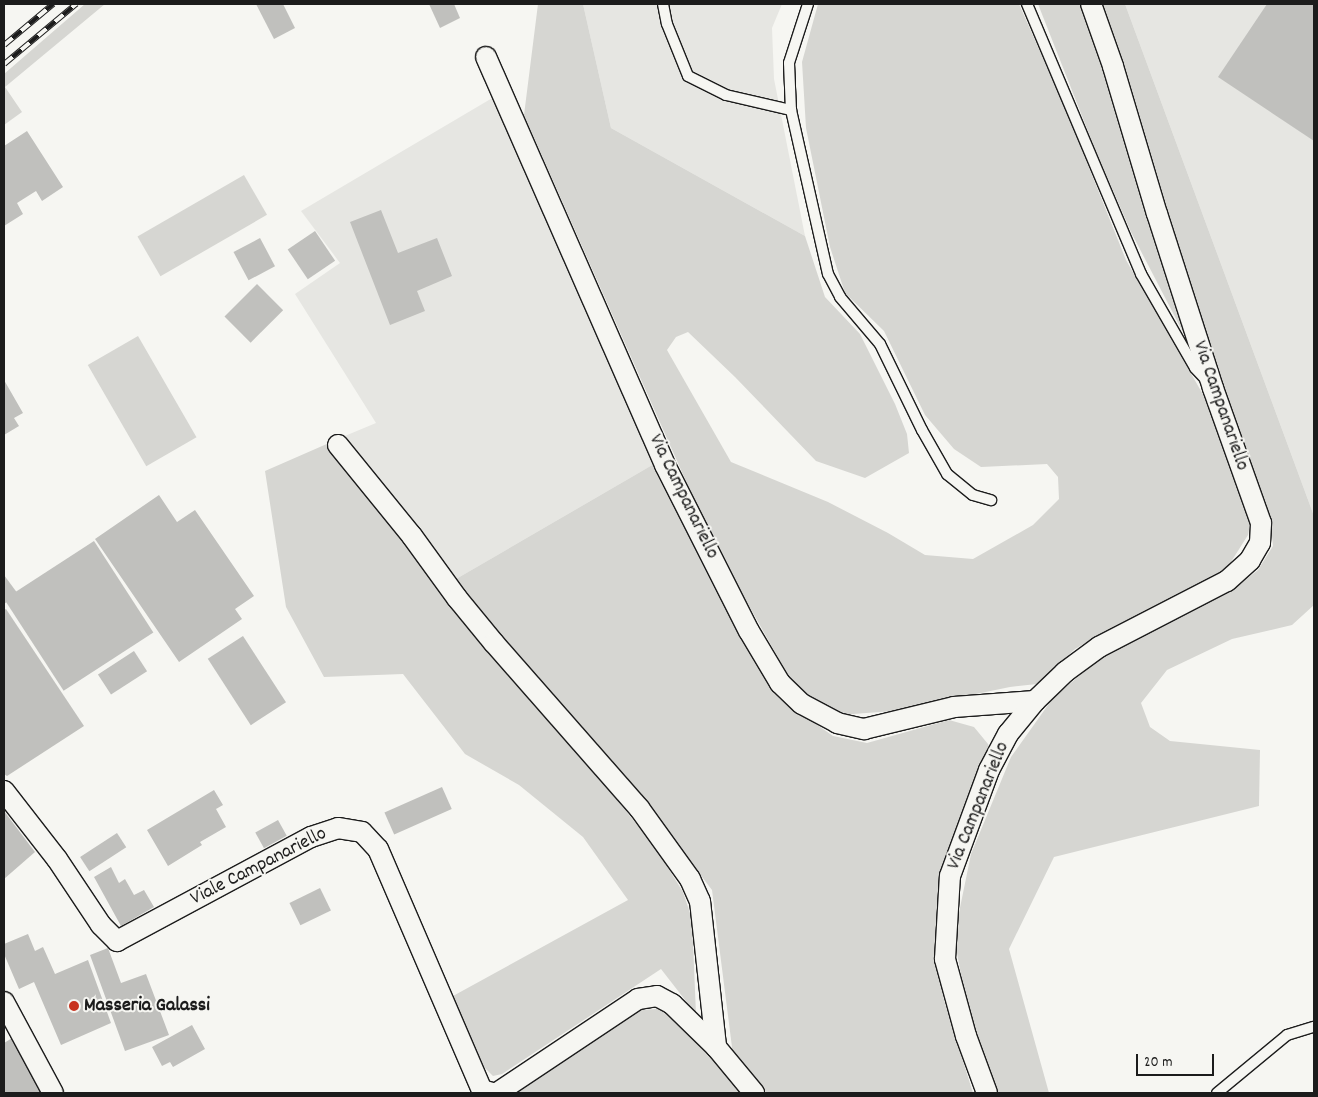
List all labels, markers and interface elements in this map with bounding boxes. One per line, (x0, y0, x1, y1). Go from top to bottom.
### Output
street label: Via Campanariello (1187, 338, 1253, 474)
street label: Via Campanariello (642, 431, 724, 563)
street label: Via Campanariello (942, 739, 1016, 873)
street label: Viale Campanariello (187, 822, 331, 912)
place label: Masseria Galassi (84, 994, 210, 1018)
marker: Masseria Galassi (68, 1000, 80, 1012)
scale bar (1138, 1044, 1216, 1076)
text: 20 m (1144, 1052, 1172, 1074)

